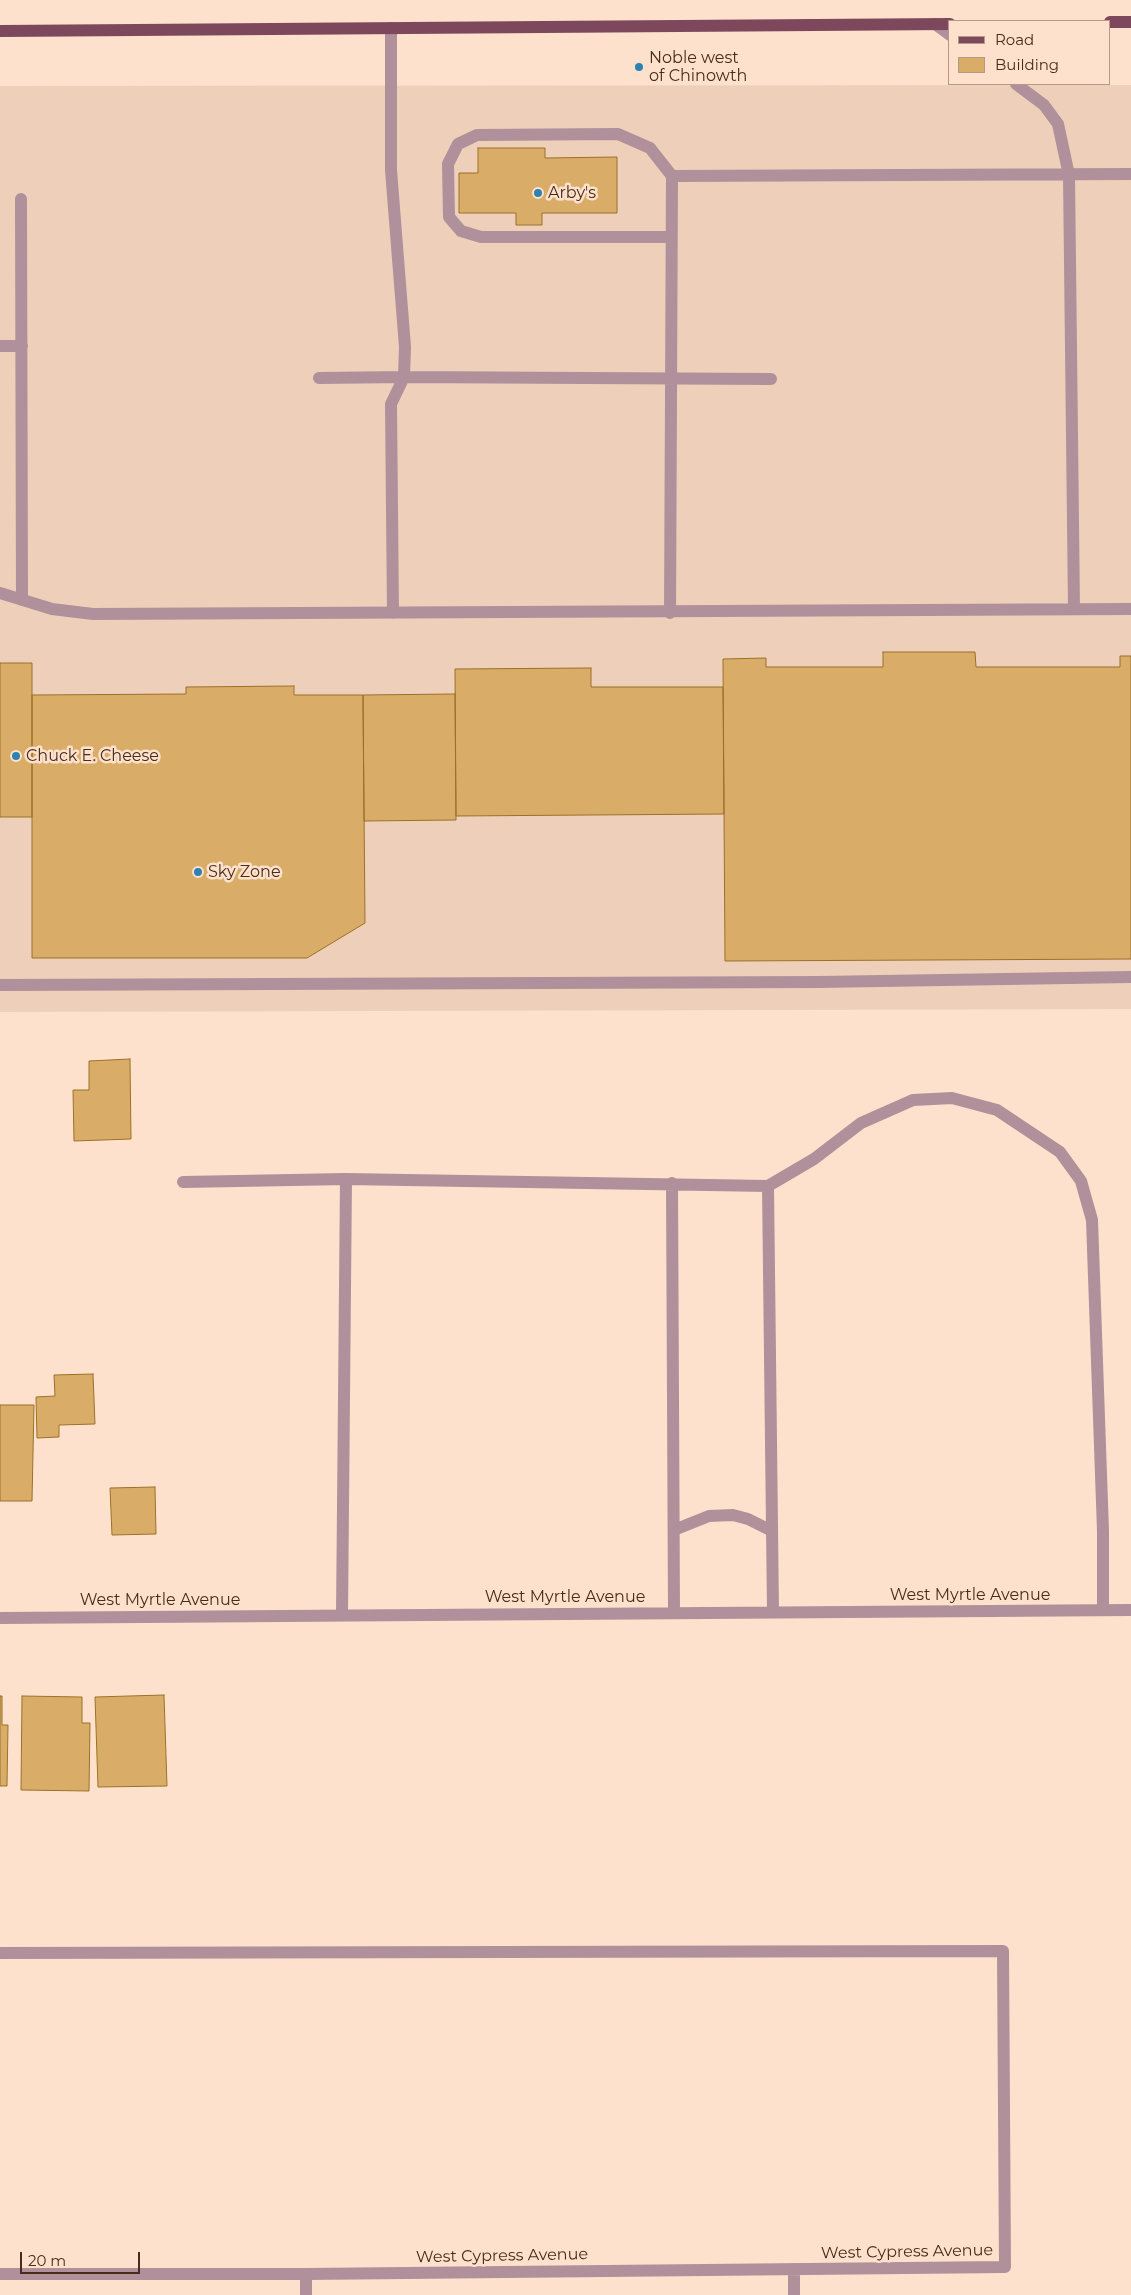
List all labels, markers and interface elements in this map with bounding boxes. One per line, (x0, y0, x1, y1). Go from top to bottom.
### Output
legend (948, 20, 1111, 85)
text: Road (995, 30, 1034, 49)
place label: Noble west of Chinowth (649, 48, 747, 86)
text: Building (995, 55, 1059, 74)
marker: Noble west of Chinowth (633, 61, 645, 73)
place label: Arby's (548, 183, 596, 203)
marker: Arby's (532, 187, 544, 199)
place label: Chuck E. Cheese (26, 746, 159, 766)
marker: Chuck E. Cheese (10, 750, 22, 762)
place label: Sky Zone (208, 862, 281, 882)
marker: Sky Zone (192, 866, 204, 878)
street label: West Myrtle Avenue (890, 1585, 1050, 1605)
street label: West Myrtle Avenue (485, 1587, 645, 1607)
street label: West Myrtle Avenue (80, 1590, 240, 1610)
street label: West Cypress Avenue (821, 2241, 993, 2263)
scale bar (22, 2242, 142, 2274)
street label: West Cypress Avenue (416, 2245, 588, 2267)
text: 20 m (28, 2251, 66, 2270)

